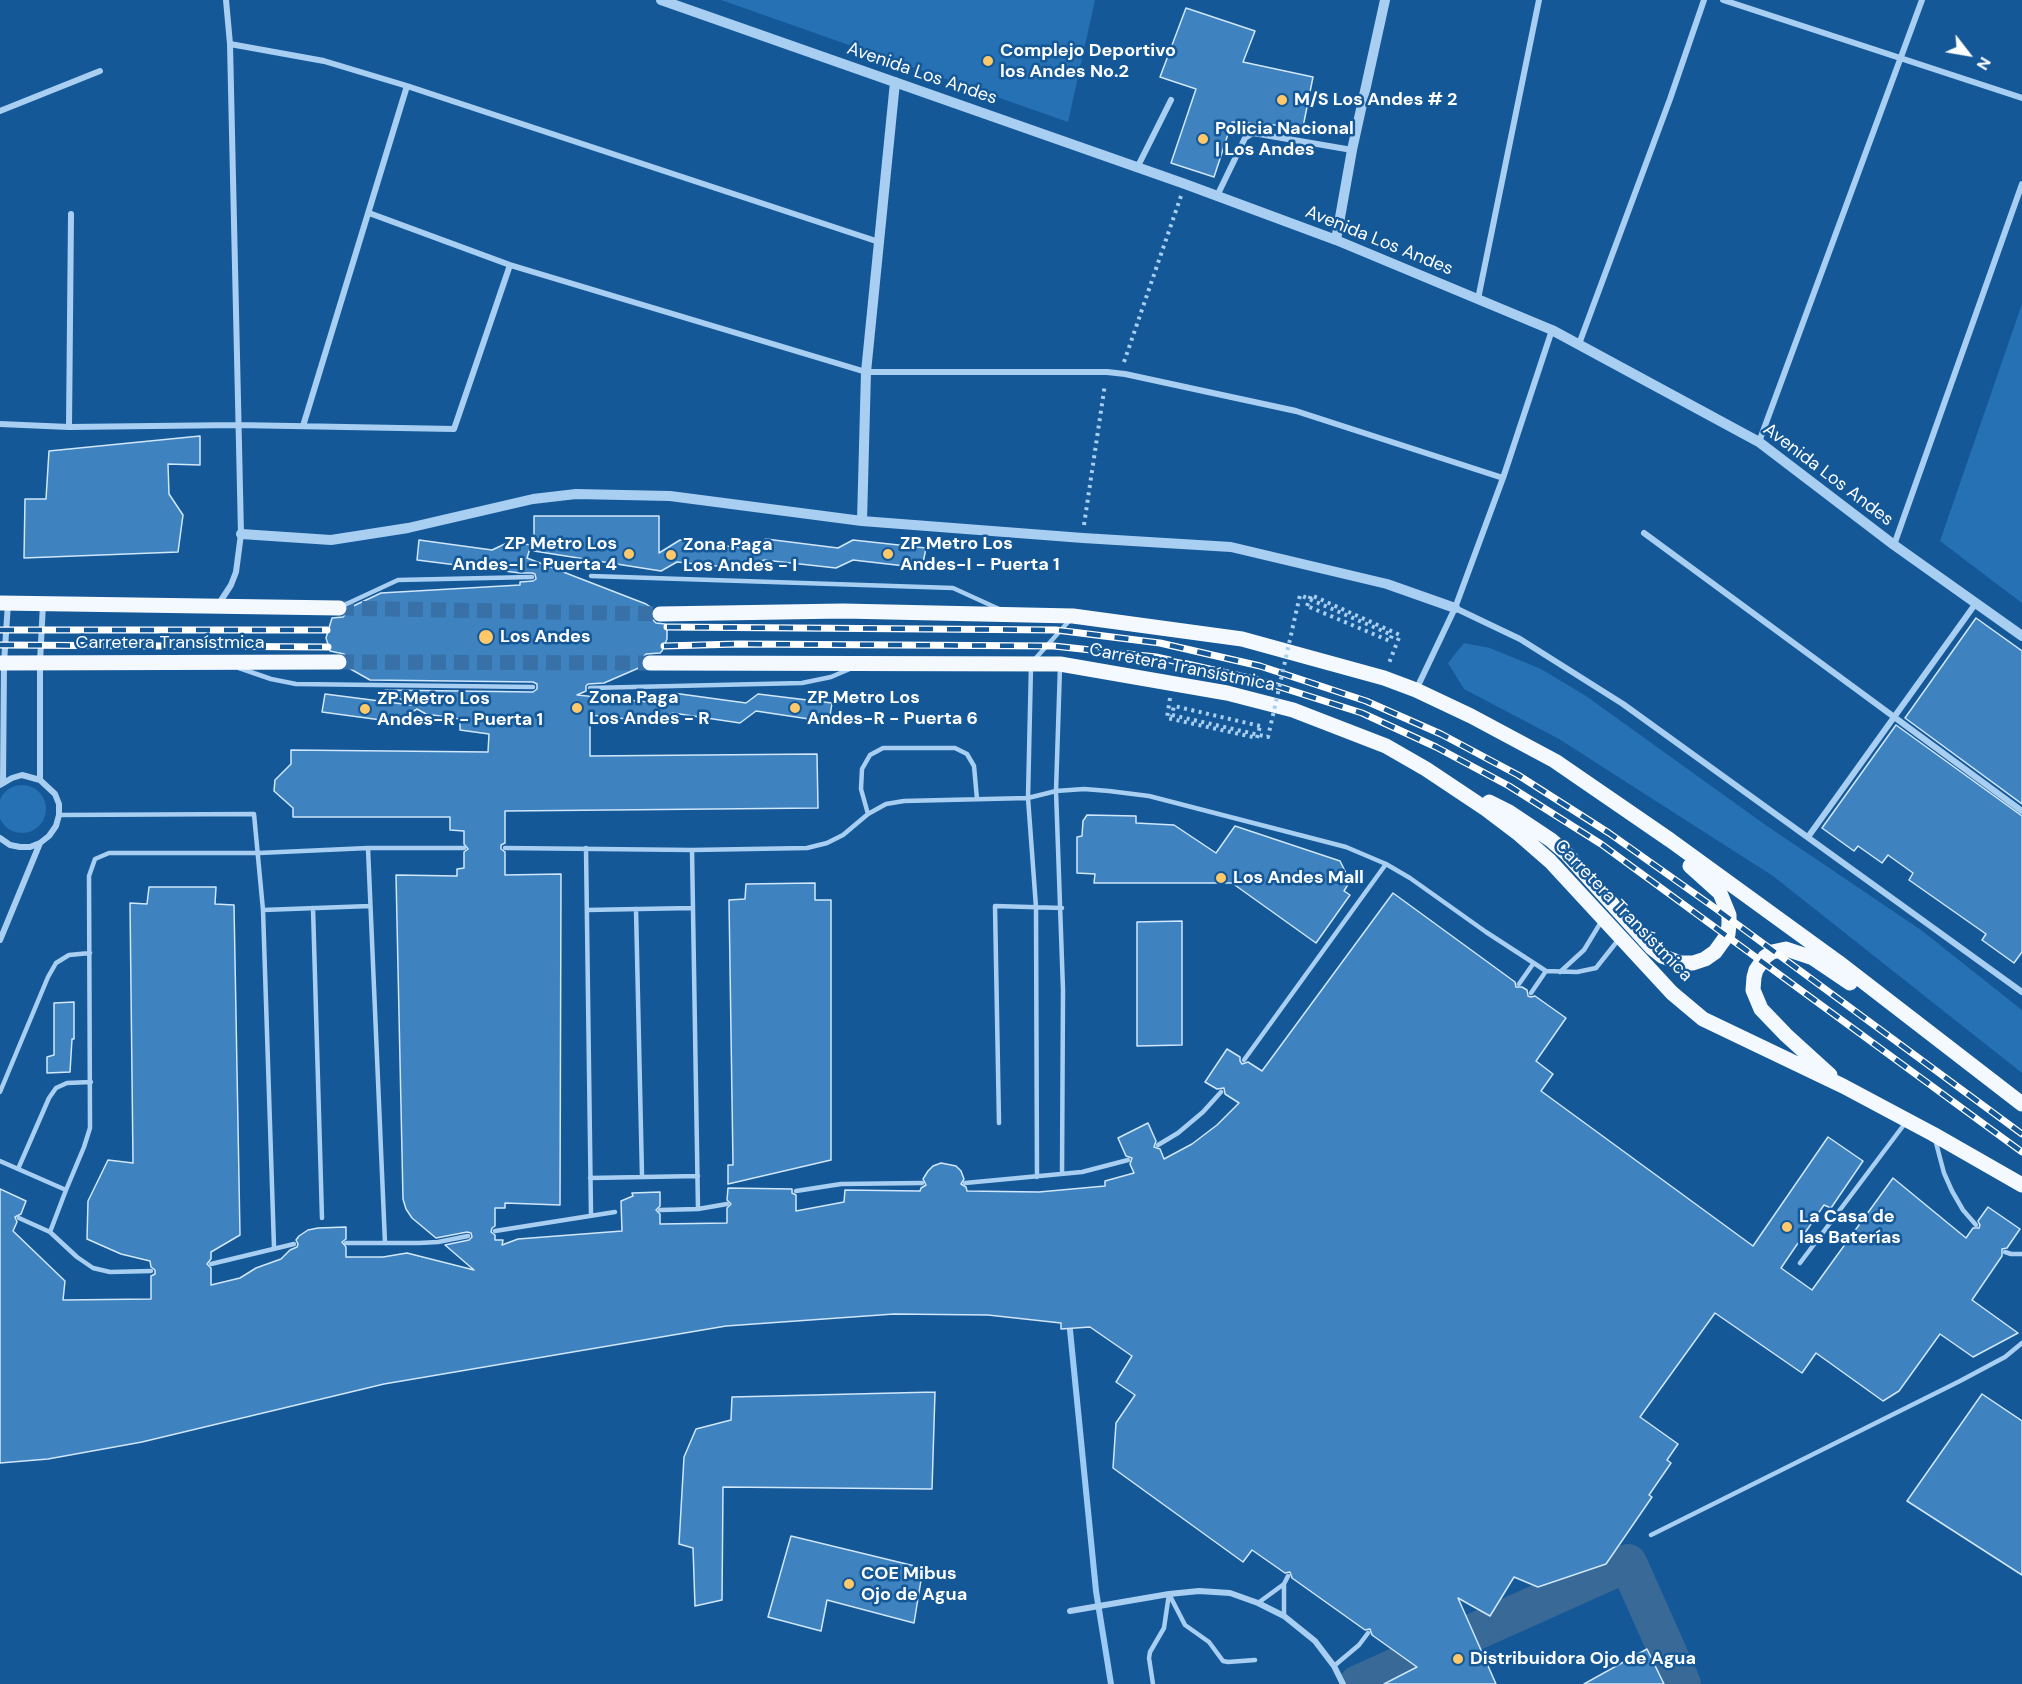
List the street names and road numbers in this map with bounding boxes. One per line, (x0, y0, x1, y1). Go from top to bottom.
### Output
street label: Avenida Los Andes (844, 38, 1000, 110)
street label: Avenida Los Andes (1302, 202, 1456, 280)
street label: Avenida Los Andes (1759, 419, 1897, 531)
street label: Carretera Transístmica (76, 632, 264, 654)
street label: Carretera Transístmica (1087, 639, 1277, 697)
street label: Carretera Transístmica (1550, 836, 1696, 986)

